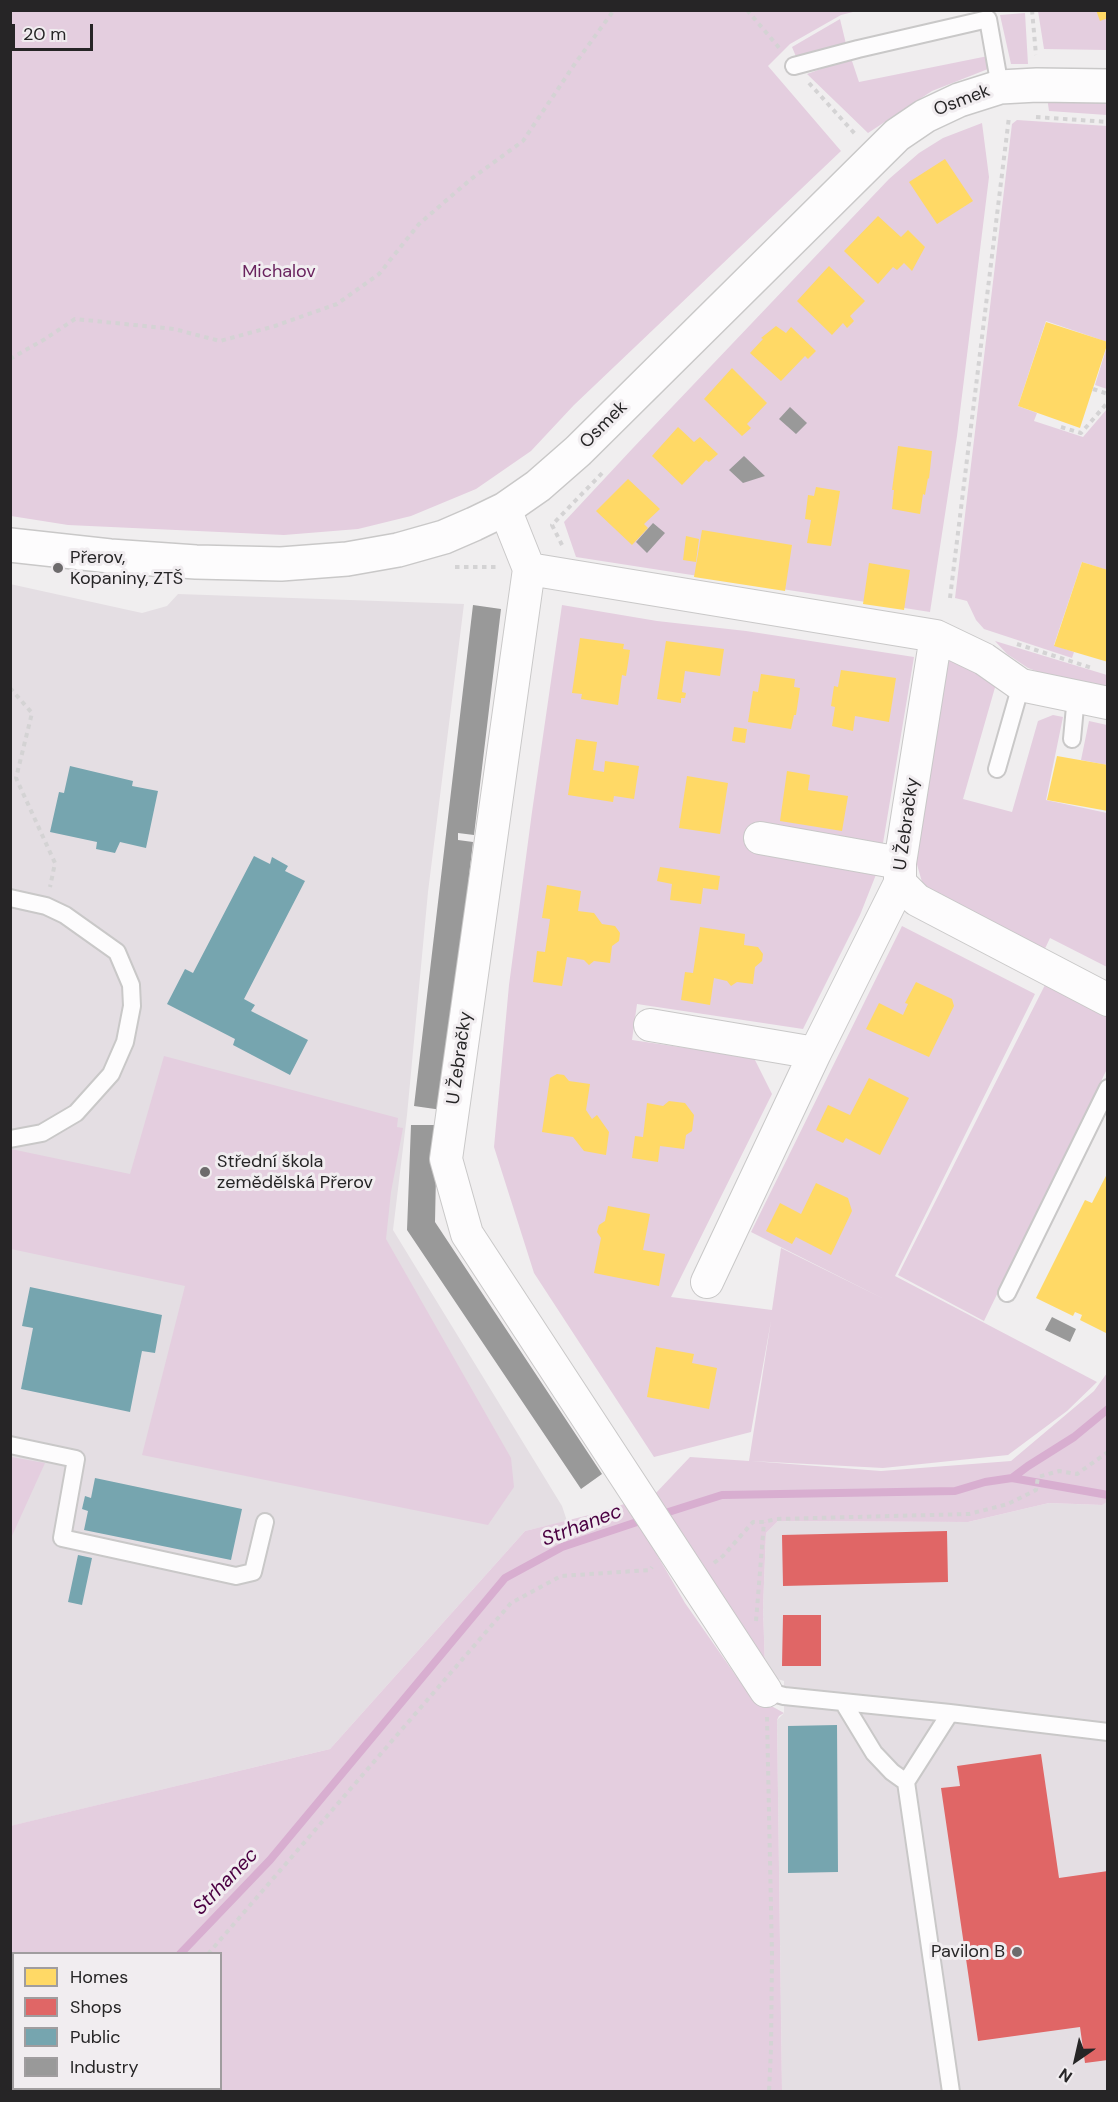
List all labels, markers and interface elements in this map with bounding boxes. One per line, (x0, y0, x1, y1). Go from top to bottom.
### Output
scale bar (15, 12, 96, 50)
text: 20 m (23, 22, 66, 46)
street label: Osmek (931, 80, 993, 122)
park label: Michalov (242, 261, 316, 283)
street label: Osmek (576, 397, 632, 453)
place label: Přerov, Kopaniny, ZTŠ (70, 547, 183, 590)
marker: Přerov, Kopaniny, ZTŠ (51, 561, 65, 575)
street label: U Žebračky (890, 776, 924, 872)
street label: U Žebračky (443, 1010, 477, 1106)
place label: Střední škola zemědělská Přerov (217, 1151, 373, 1194)
marker: Střední škola zemědělská Přerov (198, 1165, 212, 1179)
water label: Strhanec (539, 1500, 625, 1552)
water label: Strhanec (188, 1844, 264, 1920)
place label: Pavilon B (931, 1941, 1005, 1963)
marker: Pavilon B (1010, 1945, 1024, 1959)
legend (12, 1952, 222, 2090)
text: Homes (70, 1965, 128, 1989)
text: Shops (70, 1995, 122, 2019)
text: Public (70, 2025, 121, 2049)
north arrow (1046, 2030, 1106, 2090)
text: Industry (70, 2055, 139, 2079)
text: N (1055, 2063, 1076, 2087)

